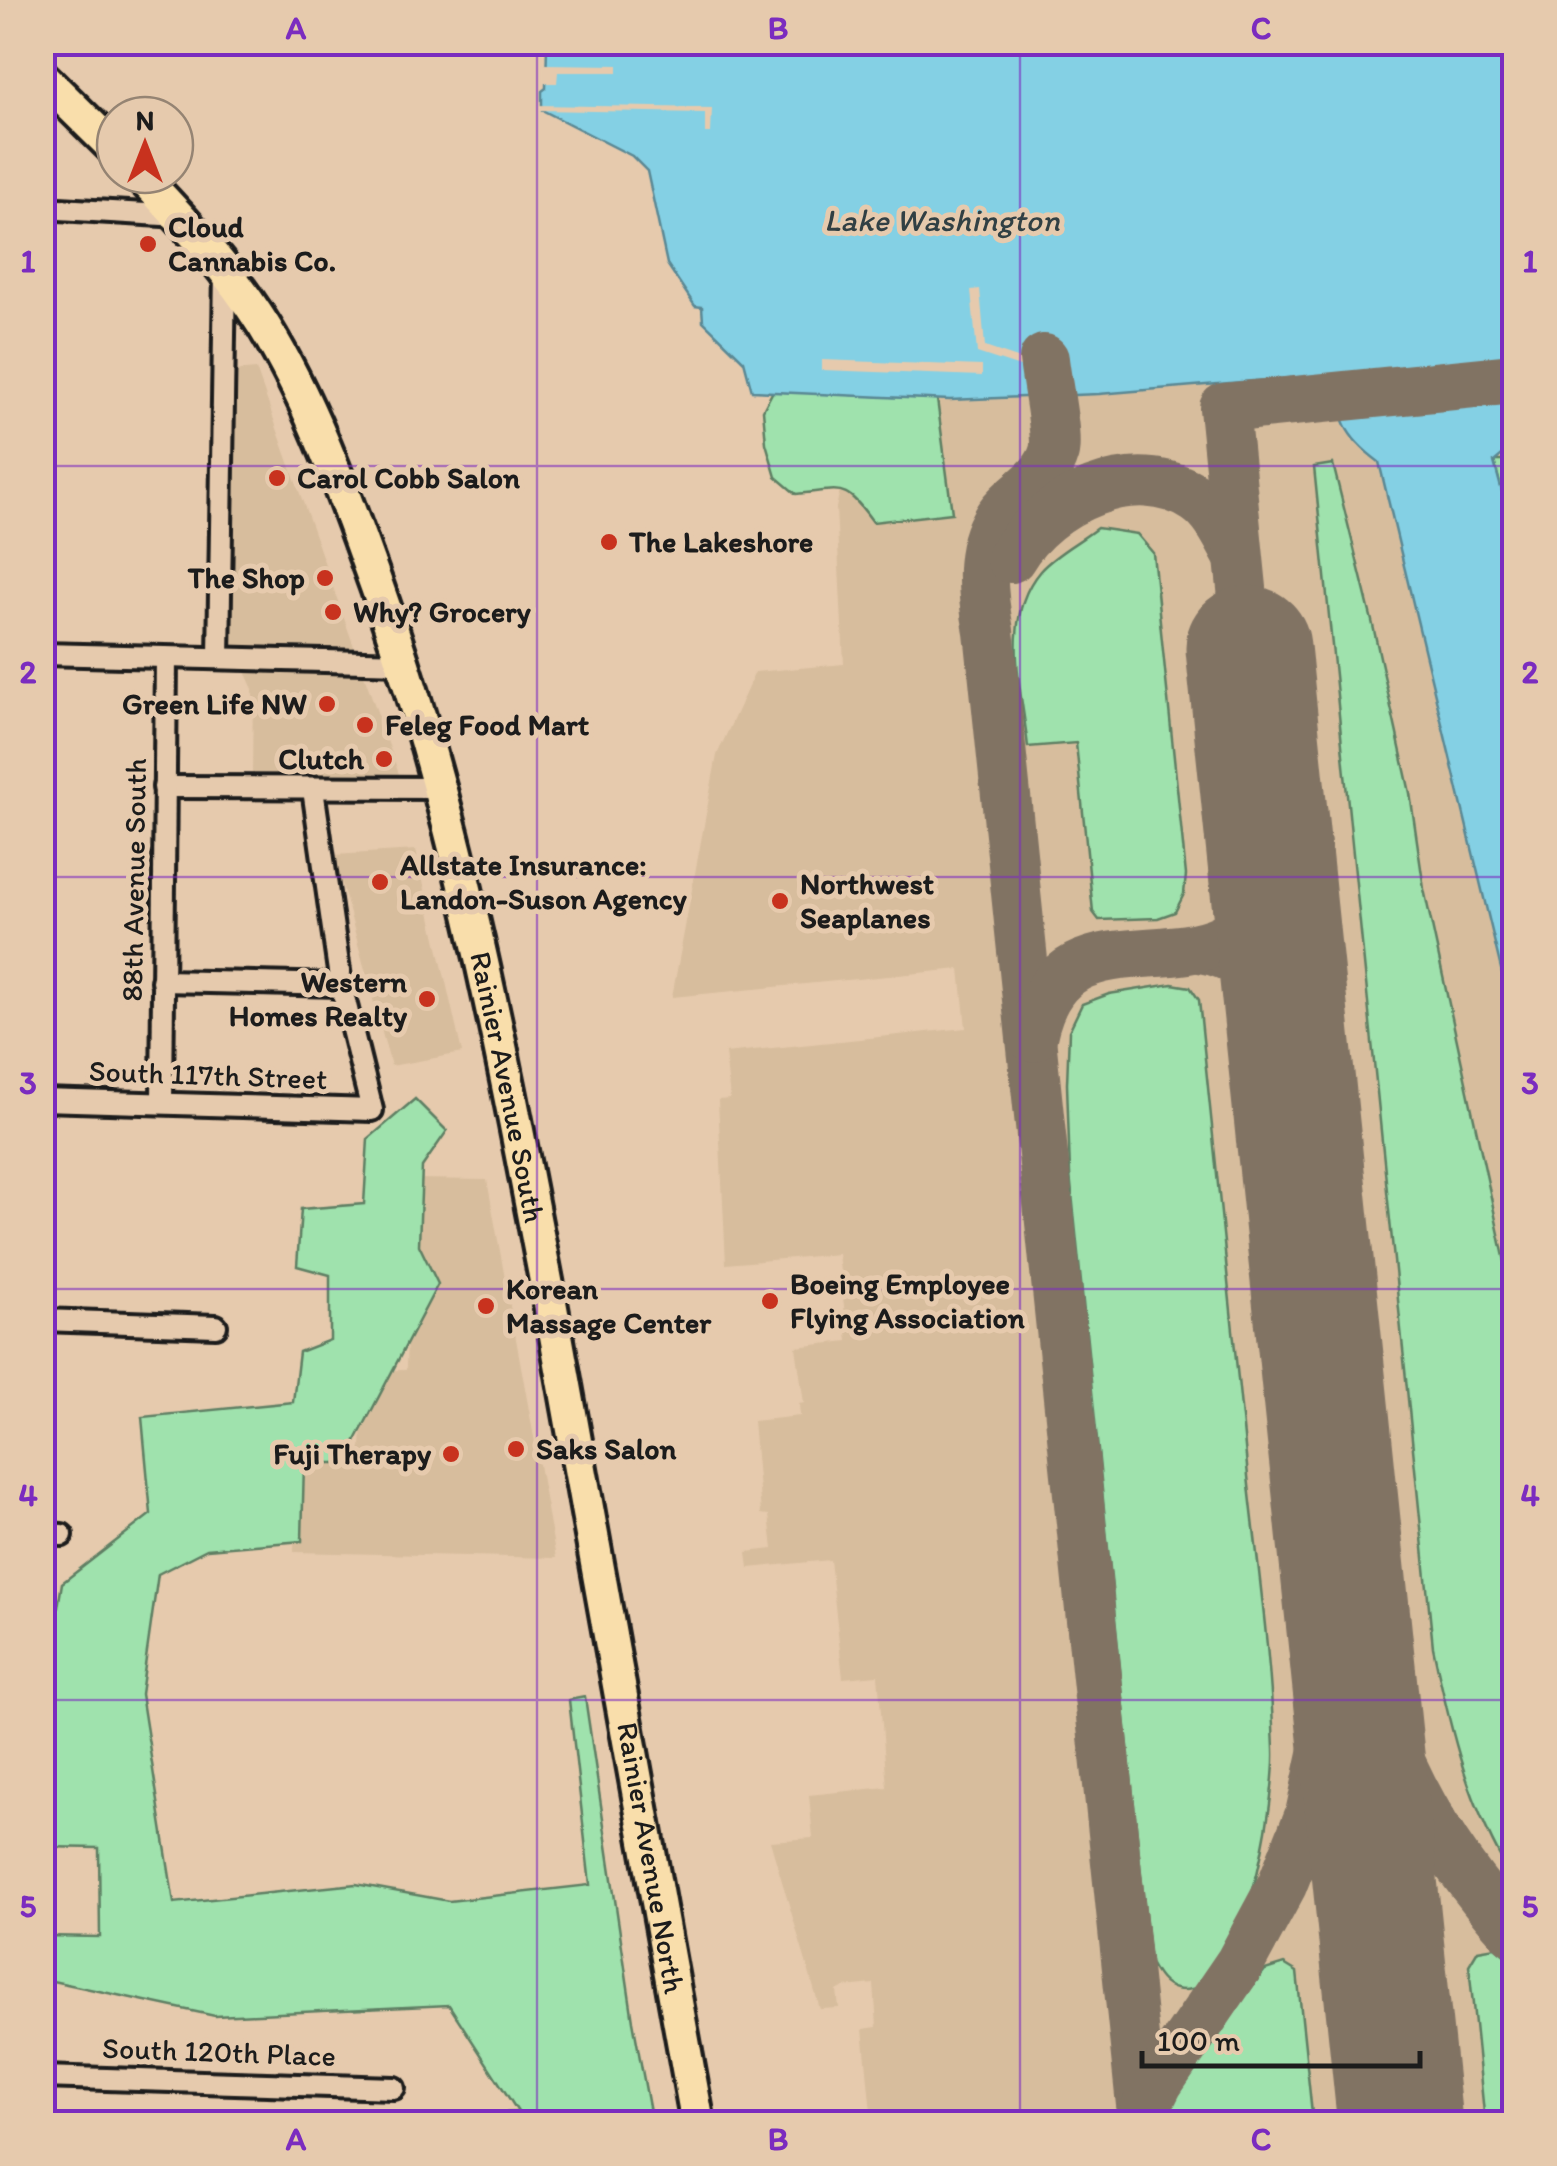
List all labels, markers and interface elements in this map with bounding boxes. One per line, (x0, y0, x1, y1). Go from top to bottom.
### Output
text: A (285, 9, 307, 47)
text: B (768, 9, 788, 47)
text: C (1251, 9, 1271, 47)
north arrow (95, 95, 195, 195)
text: N (136, 103, 154, 137)
water label: Lake Washington (824, 201, 1060, 239)
place label: Cloud Cannabis Co. (168, 208, 336, 279)
marker: Cloud Cannabis Co. (137, 233, 159, 255)
text: 1 (21, 242, 36, 280)
text: 1 (1523, 242, 1538, 280)
place label: Carol Cobb Salon (297, 459, 520, 496)
marker: Carol Cobb Salon (266, 467, 288, 489)
place label: The Lakeshore (628, 523, 813, 560)
marker: The Lakeshore (598, 531, 620, 553)
place label: The Shop (187, 559, 305, 596)
marker: The Shop (314, 567, 336, 589)
place label: Why? Grocery (353, 593, 531, 630)
marker: Why? Grocery (322, 601, 344, 623)
text: 2 (20, 653, 37, 691)
text: 2 (1522, 653, 1539, 691)
place label: Green Life NW (122, 685, 307, 722)
marker: Green Life NW (316, 693, 338, 715)
place label: Feleg Food Mart (385, 706, 590, 743)
marker: Feleg Food Mart (354, 714, 376, 736)
place label: Clutch (278, 740, 365, 777)
marker: Clutch (373, 748, 395, 770)
street label: 88th Avenue South (113, 758, 154, 1002)
place label: Allstate Insurance: Landon-Suson Agency (399, 846, 687, 917)
place label: Northwest Seaplanes (800, 865, 934, 936)
marker: Allstate Insurance: Landon-Suson Agency (369, 871, 391, 893)
marker: Northwest Seaplanes (769, 890, 791, 912)
street label: Rainier Avenue South (462, 948, 554, 1226)
place label: Western Homes Realty (229, 963, 408, 1034)
marker: Western Homes Realty (416, 988, 438, 1010)
street label: South 117th Street (88, 1052, 328, 1097)
text: 3 (19, 1064, 37, 1102)
text: 3 (1521, 1064, 1539, 1102)
place label: Boeing Employee Flying Association (790, 1265, 1025, 1336)
place label: Korean Massage Center (506, 1270, 712, 1341)
marker: Boeing Employee Flying Association (759, 1290, 781, 1312)
marker: Korean Massage Center (475, 1295, 497, 1317)
place label: Saks Salon (536, 1430, 676, 1467)
place label: Fuji Therapy (273, 1435, 432, 1472)
marker: Saks Salon (505, 1438, 527, 1460)
marker: Fuji Therapy (440, 1443, 462, 1465)
text: 4 (18, 1476, 38, 1514)
text: 4 (1520, 1476, 1540, 1514)
street label: Rainier Avenue North (609, 1719, 694, 1996)
text: 5 (20, 1887, 37, 1925)
text: 5 (1522, 1887, 1539, 1925)
scale bar (1142, 2006, 1420, 2068)
text: 100 m (1157, 2022, 1240, 2059)
street label: South 120th Place (101, 2029, 337, 2074)
text: A (285, 2120, 307, 2158)
text: B (768, 2120, 788, 2158)
text: C (1251, 2120, 1271, 2158)

